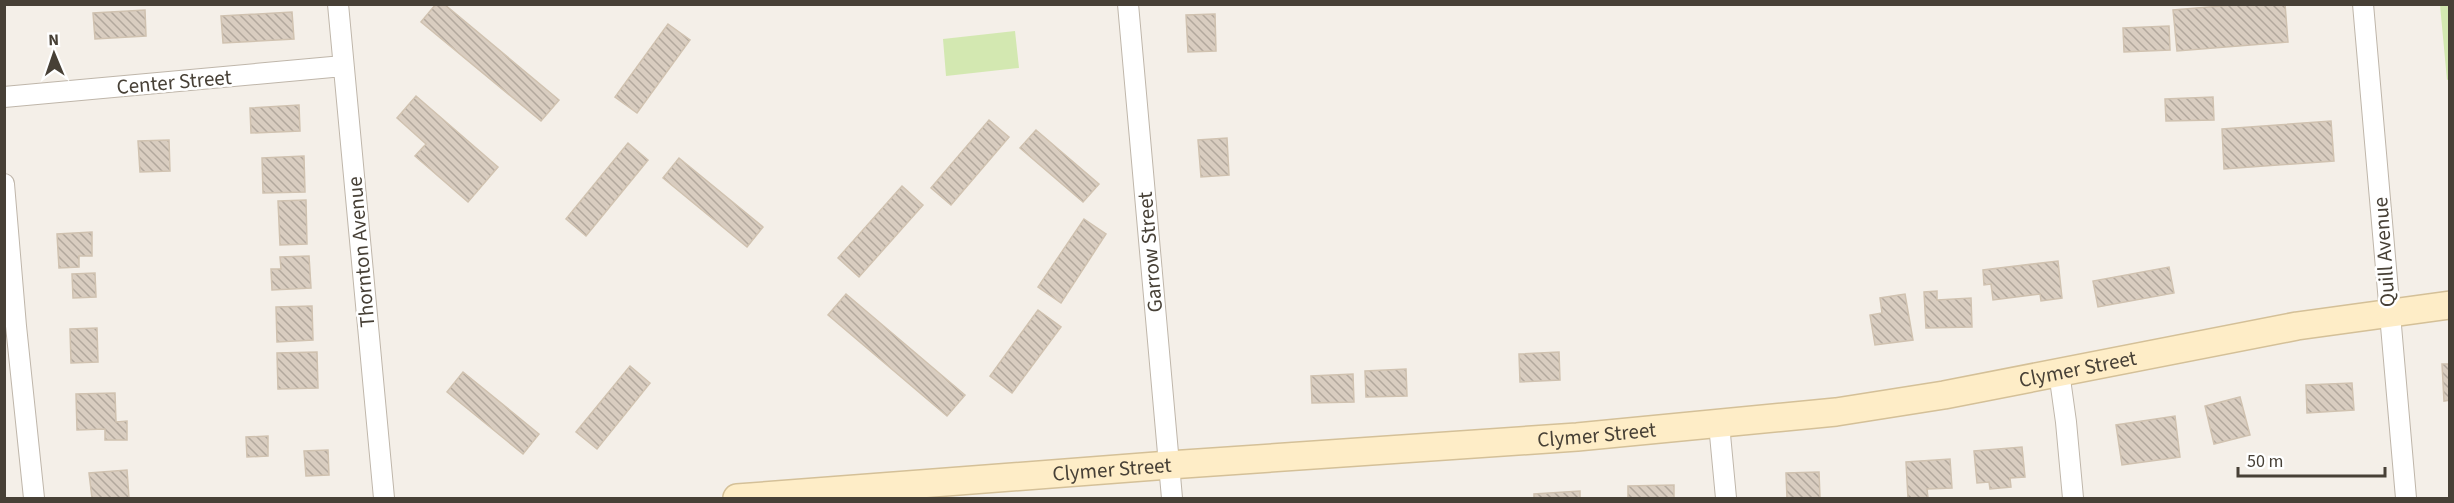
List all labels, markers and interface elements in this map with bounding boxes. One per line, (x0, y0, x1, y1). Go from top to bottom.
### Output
north arrow (24, 24, 84, 84)
text: N (48, 29, 59, 51)
street label: Center Street (115, 62, 233, 102)
street label: Thornton Avenue (339, 175, 383, 329)
street label: Garrow Street (1130, 190, 1170, 314)
street label: Quill Avenue (2365, 196, 2403, 308)
street label: Clymer Street (2016, 343, 2139, 395)
street label: Clymer Street (1536, 414, 1657, 455)
scale bar (2238, 440, 2385, 478)
text: 50 m (2247, 449, 2283, 474)
street label: Clymer Street (1051, 450, 1172, 489)

